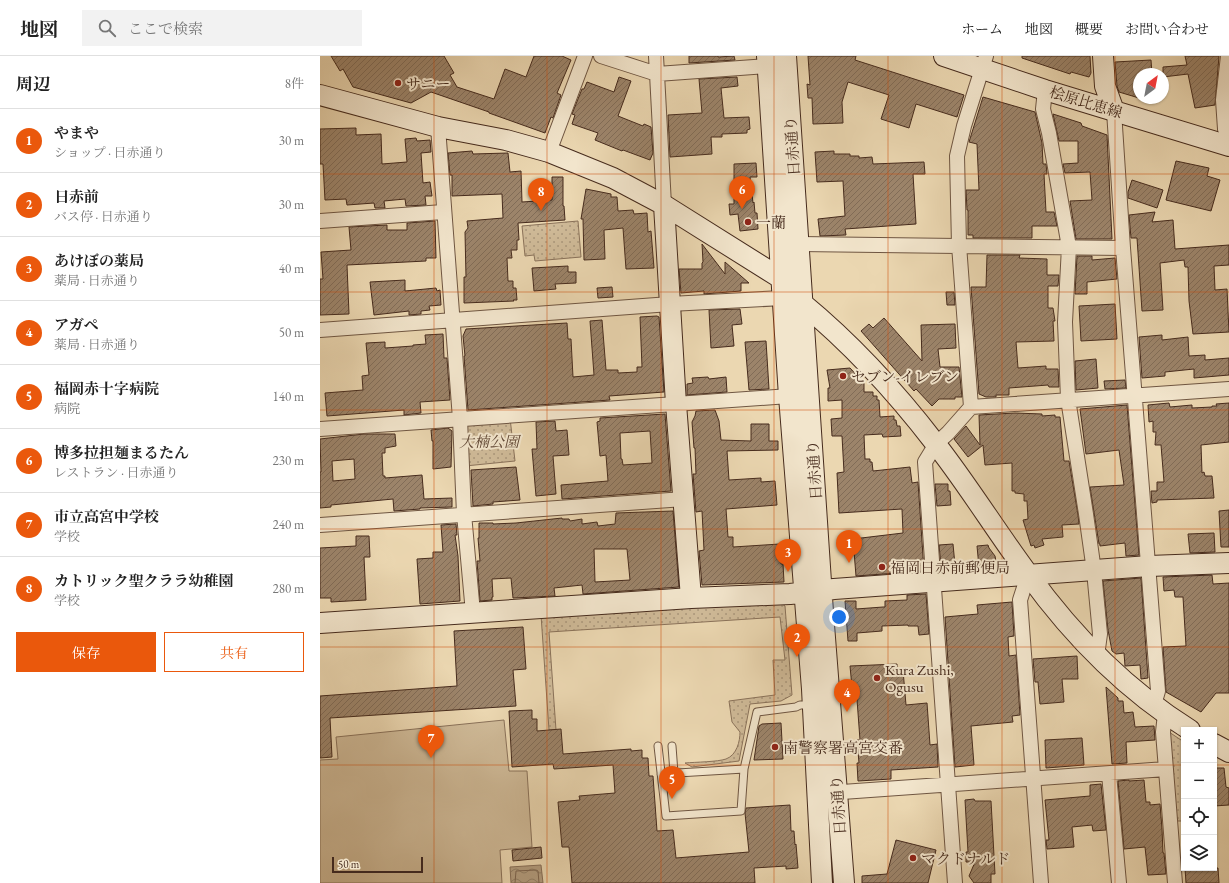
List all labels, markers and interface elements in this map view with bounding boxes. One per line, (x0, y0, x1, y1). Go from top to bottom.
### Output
search box (82, 10, 362, 46)
text: 地図 (20, 17, 58, 42)
icon: search (96, 17, 118, 39)
text: ここで検索 (128, 19, 203, 38)
text: ホーム (961, 20, 1003, 38)
text: 地図 (1025, 20, 1053, 38)
text: 概要 (1075, 20, 1103, 38)
text: お問い合わせ (1125, 20, 1209, 38)
north arrow (1133, 68, 1169, 104)
text: 周辺 (16, 73, 50, 95)
place label: サニー (406, 74, 450, 93)
text: 8件 (285, 75, 304, 92)
marker: サニー (393, 78, 403, 88)
street label: 桧原比恵線 (1047, 82, 1125, 122)
street label: 日赤通り (780, 115, 804, 177)
text: やまや (54, 123, 99, 142)
text: 1 (26, 132, 32, 149)
text: 30 m (279, 132, 304, 149)
text: ショップ · 日赤通り (54, 144, 166, 161)
pin: 6 (729, 176, 755, 209)
pin: 8 (528, 178, 554, 211)
text: 日赤前 (54, 187, 99, 206)
text: 2 (26, 196, 32, 213)
text: 30 m (279, 196, 304, 213)
text: バス停 · 日赤通り (54, 208, 153, 225)
place label: 一蘭 (756, 213, 786, 232)
marker: 一蘭 (743, 217, 753, 227)
text: あけぼの薬局 (54, 251, 144, 270)
text: 3 (26, 260, 32, 277)
text: 40 m (279, 260, 304, 277)
text: 薬局 · 日赤通り (54, 272, 140, 289)
text: アガペ (54, 315, 99, 334)
text: 4 (26, 324, 32, 341)
text: 50 m (279, 324, 304, 341)
text: 薬局 · 日赤通り (54, 336, 140, 353)
place label: セブン-イレブン (851, 367, 959, 386)
marker: セブン-イレブン (838, 371, 848, 381)
text: 福岡赤十字病院 (54, 379, 159, 398)
text: 5 (26, 388, 32, 405)
text: 140 m (273, 388, 304, 405)
text: 病院 (54, 400, 80, 417)
park label: 大楠公園 (459, 432, 522, 451)
street label: 日赤通り (802, 439, 826, 501)
text: 博多拉担麺まるたん (54, 443, 189, 462)
text: 6 (26, 452, 32, 469)
text: 230 m (273, 452, 304, 469)
text: レストラン · 日赤通り (54, 464, 178, 481)
text: 市立高宮中学校 (54, 507, 159, 526)
text: 7 (26, 516, 32, 533)
text: 240 m (273, 516, 304, 533)
text: 学校 (54, 528, 80, 545)
pin: 1 (836, 530, 862, 563)
pin: 3 (775, 539, 801, 572)
place label: 福岡日赤前郵便局 (890, 558, 1010, 577)
marker: 福岡日赤前郵便局 (877, 562, 887, 572)
text: カトリック聖クララ幼稚園 (54, 571, 233, 590)
text: 8 (26, 580, 32, 597)
text: 280 m (273, 580, 304, 597)
text: 学校 (54, 592, 80, 609)
your location (829, 607, 849, 627)
pin: 2 (784, 624, 810, 657)
button: 保存 (16, 632, 156, 672)
button: 共有 (164, 632, 304, 672)
place label: Kura Zushi, Ogusu (885, 660, 954, 696)
marker: Kura Zushi, Ogusu (872, 673, 882, 683)
pin: 4 (834, 679, 860, 712)
pin: 7 (418, 725, 444, 758)
map controls (1181, 727, 1217, 871)
button: + (1181, 727, 1217, 763)
place label: 南警察署高宮交番 (783, 738, 903, 757)
marker: 南警察署高宮交番 (770, 742, 780, 752)
button: − (1181, 763, 1217, 799)
pin: 5 (659, 766, 685, 799)
street label: 日赤通り (826, 774, 850, 836)
button: locate (1181, 799, 1217, 835)
button: layers (1181, 835, 1217, 871)
place label: マクドナルド (921, 849, 1010, 868)
marker: マクドナルド (908, 853, 918, 863)
scale bar (332, 855, 423, 874)
text: 50 m (338, 857, 359, 871)

